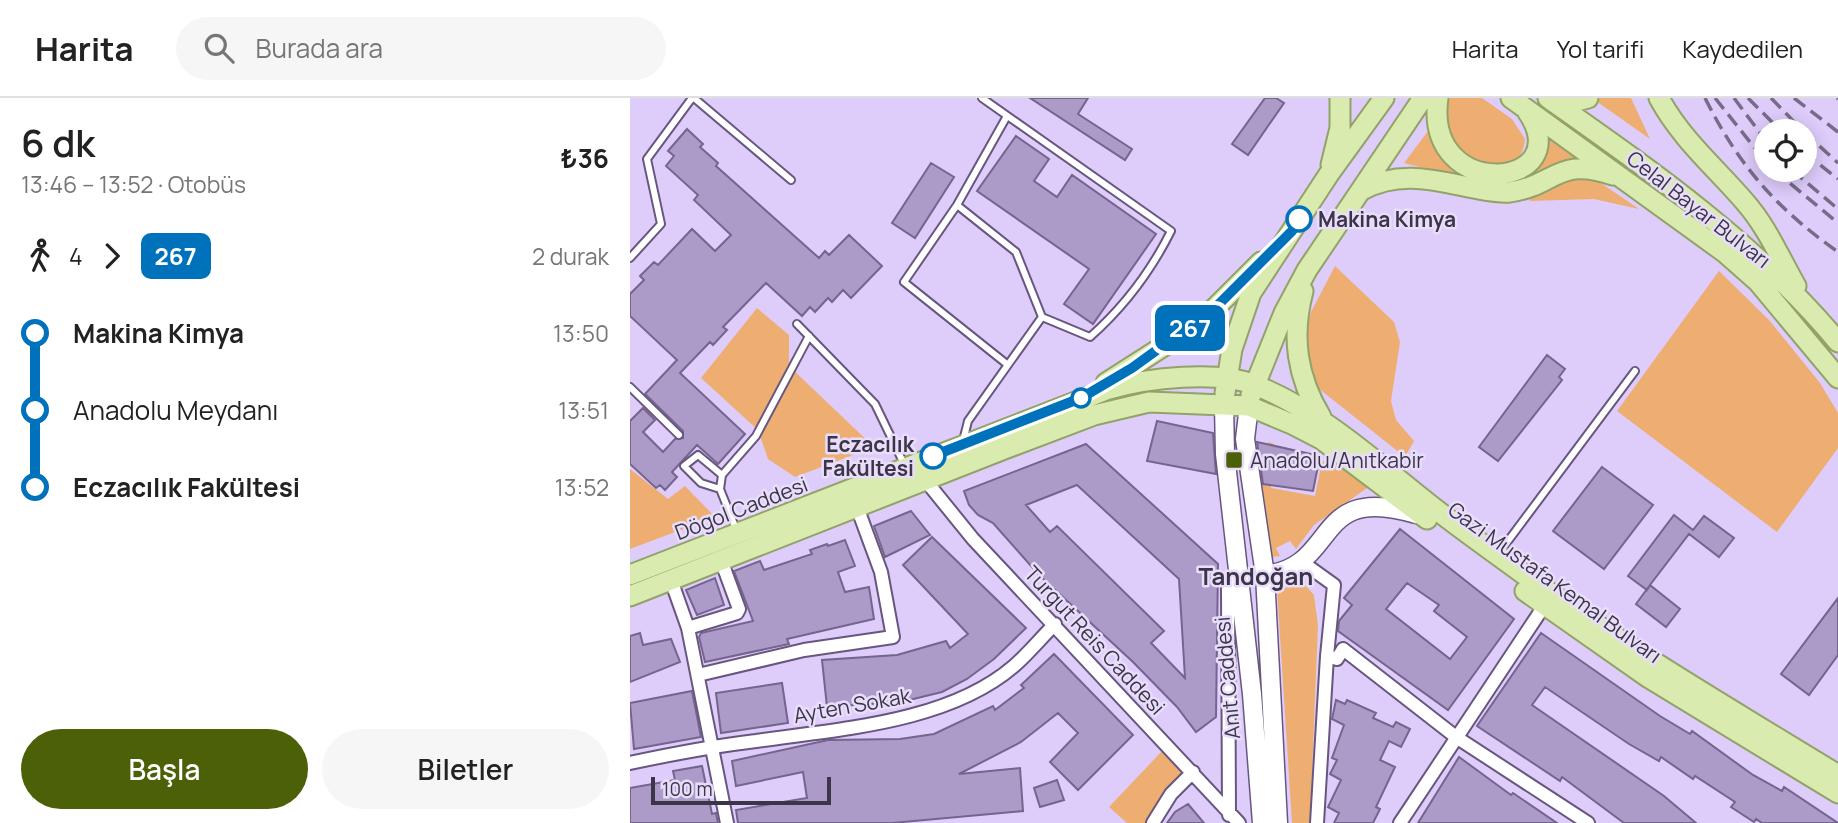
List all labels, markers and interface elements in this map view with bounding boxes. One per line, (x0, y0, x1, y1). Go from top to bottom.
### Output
search box (176, 17, 666, 80)
text: Harita (35, 26, 134, 71)
icon: search (200, 29, 238, 67)
text: Burada ara (256, 30, 383, 66)
text: Harita (1452, 32, 1519, 65)
text: Yol tarifi (1557, 32, 1644, 65)
text: Kaydedilen (1682, 32, 1803, 65)
text: 6 dk (21, 116, 95, 168)
map controls (1754, 119, 1817, 182)
button: locate (1754, 119, 1817, 182)
text: ₺36 (561, 140, 609, 176)
street label: Celal Bayar Bulvarı (1621, 144, 1777, 274)
text: 13:46 – 13:52 · Otobüs (21, 168, 246, 200)
place label: Makina Kimya (1318, 205, 1456, 233)
marker: Makina Kimya (1286, 206, 1312, 232)
icon: walk (21, 237, 59, 275)
icon: forward (93, 237, 131, 275)
text: 267 (155, 239, 197, 272)
text: 4 (69, 240, 83, 272)
text: 2 durak (532, 240, 609, 272)
line badge: 267 (1150, 305, 1230, 351)
text: 267 (1169, 311, 1211, 344)
text: Makina Kimya (73, 315, 244, 351)
text: 13:50 (553, 317, 609, 349)
unlabelled marker (1071, 388, 1091, 408)
text: Anadolu Meydanı (73, 392, 278, 428)
text: 13:51 (558, 394, 609, 426)
place label: Eczacılık Fakültesi (823, 430, 915, 482)
marker: Eczacılık Fakültesi (920, 443, 946, 469)
place label: Anadolu/Anıtkabir (1250, 446, 1424, 474)
marker: Anadolu/Anıtkabir (1224, 450, 1244, 470)
text: Eczacılık Fakültesi (73, 469, 300, 505)
street label: Dögol Caddesi (671, 470, 811, 546)
text: 13:52 (555, 471, 609, 503)
street label: Gazi Mustafa Kemal Bulvarı (1443, 495, 1667, 669)
street label: Turgut Reis Caddesi (1019, 559, 1171, 721)
district label: Tandoğan (1199, 559, 1313, 592)
street label: Anıt Caddesi (1208, 615, 1246, 741)
street label: Ayten Sokak (791, 681, 913, 729)
button: Başla (21, 729, 308, 809)
button: Biletler (322, 729, 609, 809)
scale bar (651, 774, 831, 806)
text: 100 m (662, 776, 713, 802)

